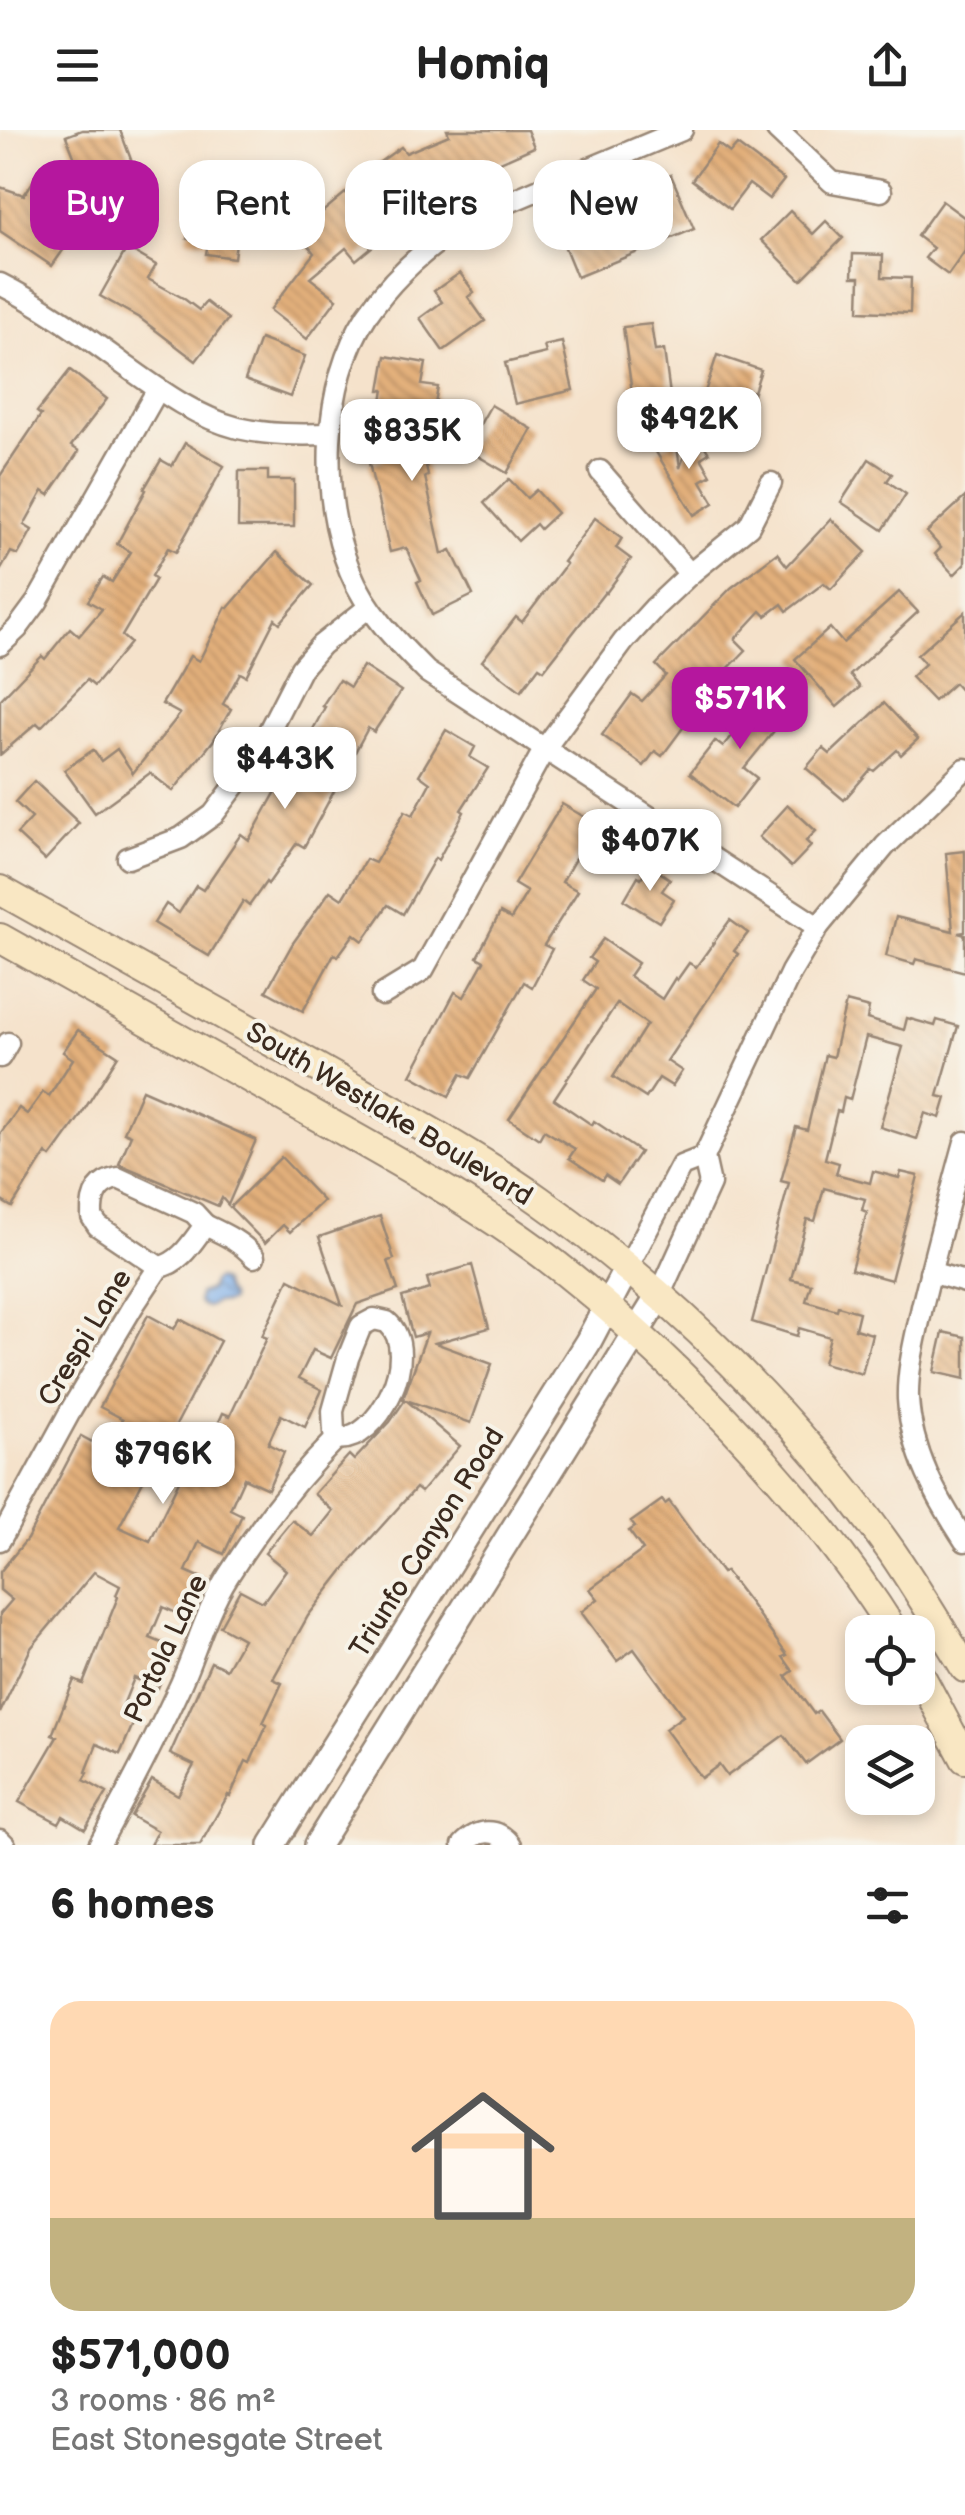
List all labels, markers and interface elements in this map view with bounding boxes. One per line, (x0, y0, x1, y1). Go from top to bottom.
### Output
icon: menu (50, 38, 105, 93)
text: Homiq (415, 38, 550, 93)
icon: share (860, 38, 915, 93)
chip: Buy (30, 160, 159, 250)
chip: Rent (179, 160, 325, 250)
chip: Filters (345, 160, 513, 250)
chip: New (533, 160, 673, 250)
pin: $492K (619, 387, 759, 472)
pin: $835K (342, 399, 482, 484)
text: $492K (639, 400, 739, 439)
text: $835K (362, 412, 462, 451)
pin: $571K (670, 667, 810, 752)
text: $571K (694, 680, 786, 719)
pin: $443K (215, 727, 355, 812)
text: $443K (235, 740, 335, 779)
pin: $407K (580, 809, 720, 894)
text: $407K (600, 822, 700, 861)
street label: South Westlake Boulevard (240, 1016, 539, 1213)
street label: Crespi Lane (32, 1263, 139, 1412)
pin: $796K (93, 1422, 233, 1507)
street label: Triunfo Canyon Road (343, 1422, 512, 1664)
text: $796K (114, 1435, 212, 1474)
street label: Portola Lane (118, 1569, 215, 1728)
map controls (845, 1615, 935, 1815)
button: locate (845, 1615, 935, 1705)
button: layers (845, 1725, 935, 1815)
icon: filters (860, 1878, 915, 1933)
text: 6 homes (50, 1880, 214, 1931)
icon: home (393, 2066, 573, 2246)
text: $571,000 (50, 2331, 231, 2382)
text: 3 rooms · 86 m² (50, 2382, 276, 2421)
text: East Stonesgate Street (50, 2421, 382, 2460)

